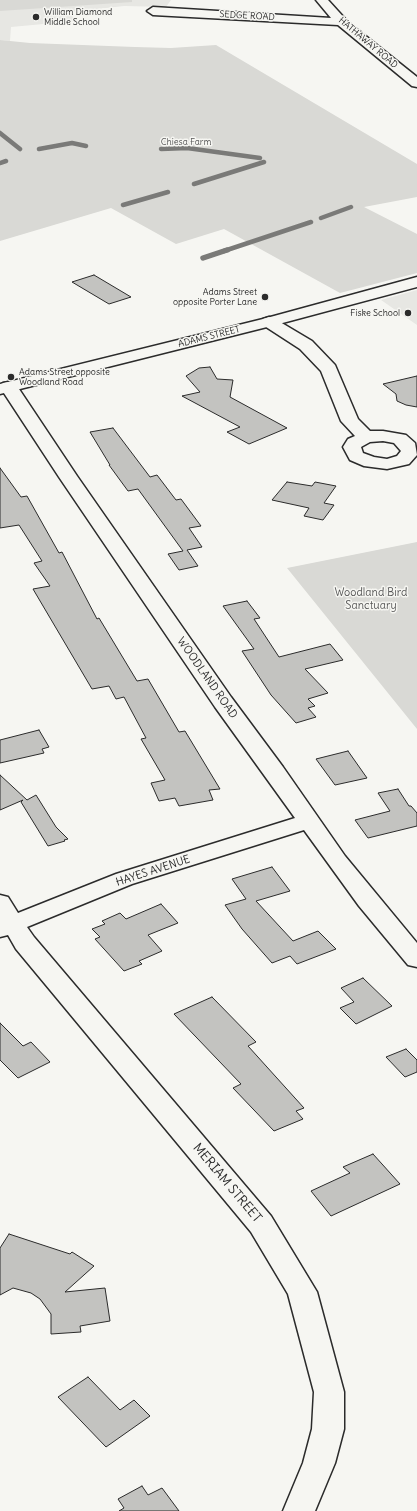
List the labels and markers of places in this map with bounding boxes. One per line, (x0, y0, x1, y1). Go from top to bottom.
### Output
place label: William Diamond Middle School (44, 7, 112, 28)
marker: William Diamond Middle School (31, 12, 41, 22)
place label: Adams Street opposite Porter Lane (173, 287, 257, 308)
marker: Adams Street opposite Porter Lane (260, 292, 270, 302)
place label: Fiske School (350, 308, 400, 318)
marker: Fiske School (403, 308, 413, 318)
place label: Adams Street opposite Woodland Road (19, 367, 110, 388)
marker: Adams Street opposite Woodland Road (6, 372, 16, 382)

